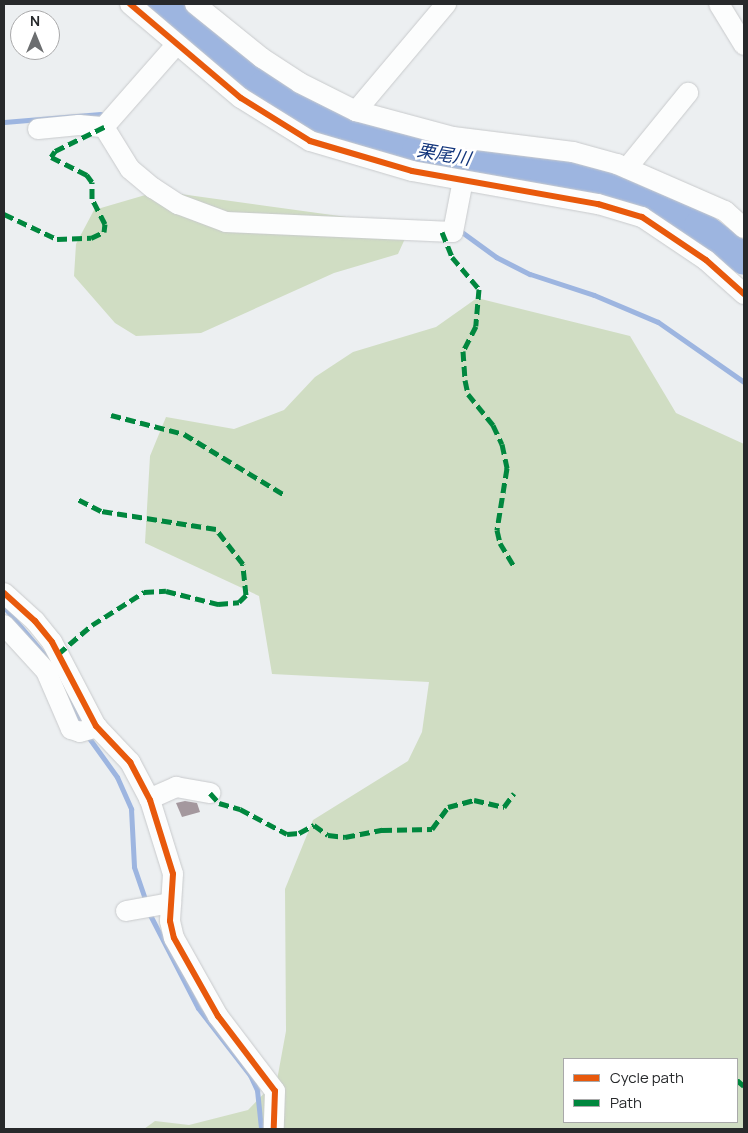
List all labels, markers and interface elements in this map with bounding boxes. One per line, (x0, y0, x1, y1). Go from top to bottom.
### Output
north arrow (10, 10, 60, 60)
text: N (30, 11, 40, 30)
water label: 栗尾川 (416, 139, 472, 169)
legend (563, 1058, 738, 1123)
text: Cycle path (610, 1067, 684, 1088)
text: Path (610, 1092, 642, 1113)

